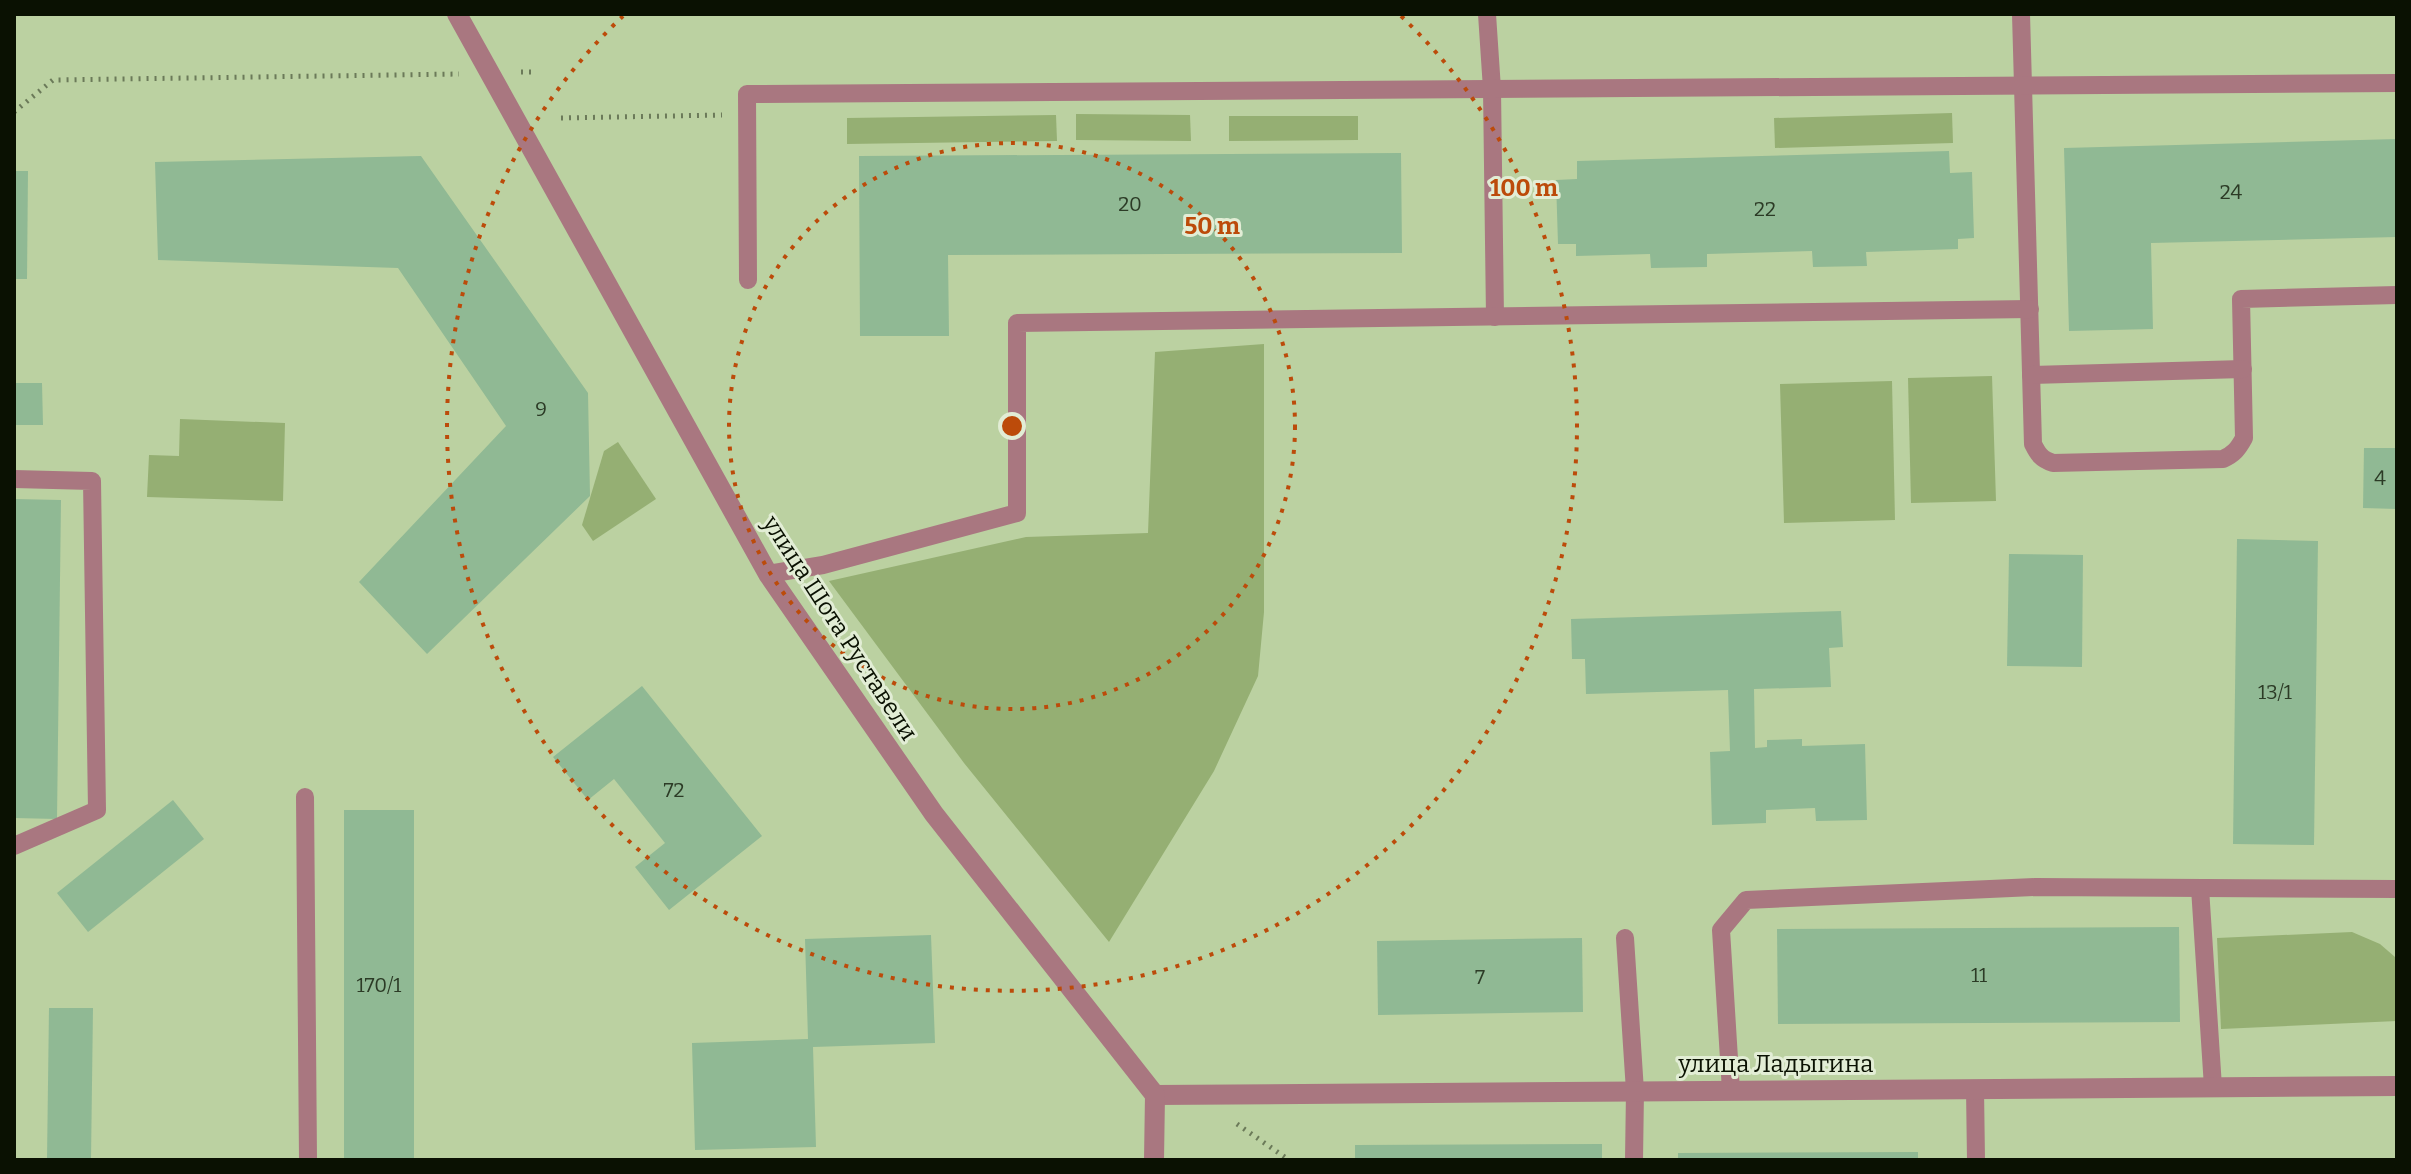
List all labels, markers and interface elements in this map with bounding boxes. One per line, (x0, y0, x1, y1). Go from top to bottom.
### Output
text: 100 m (1490, 174, 1558, 202)
house number: 24 (2220, 180, 2243, 204)
house number: 20 (1118, 192, 1142, 216)
house number: 22 (1754, 197, 1776, 221)
text: 50 m (1184, 212, 1240, 240)
house number: 9 (535, 397, 547, 421)
centre of rings (998, 412, 1026, 440)
house number: 4 (2374, 466, 2386, 490)
street label: улица Шота Руставели (756, 510, 923, 746)
house number: 13/1 (2258, 680, 2292, 704)
house number: 72 (664, 778, 684, 802)
house number: 11 (1971, 963, 1987, 987)
house number: 7 (1475, 965, 1485, 989)
house number: 170/1 (357, 973, 401, 997)
street label: улица Ладыгина (1678, 1050, 1873, 1078)

